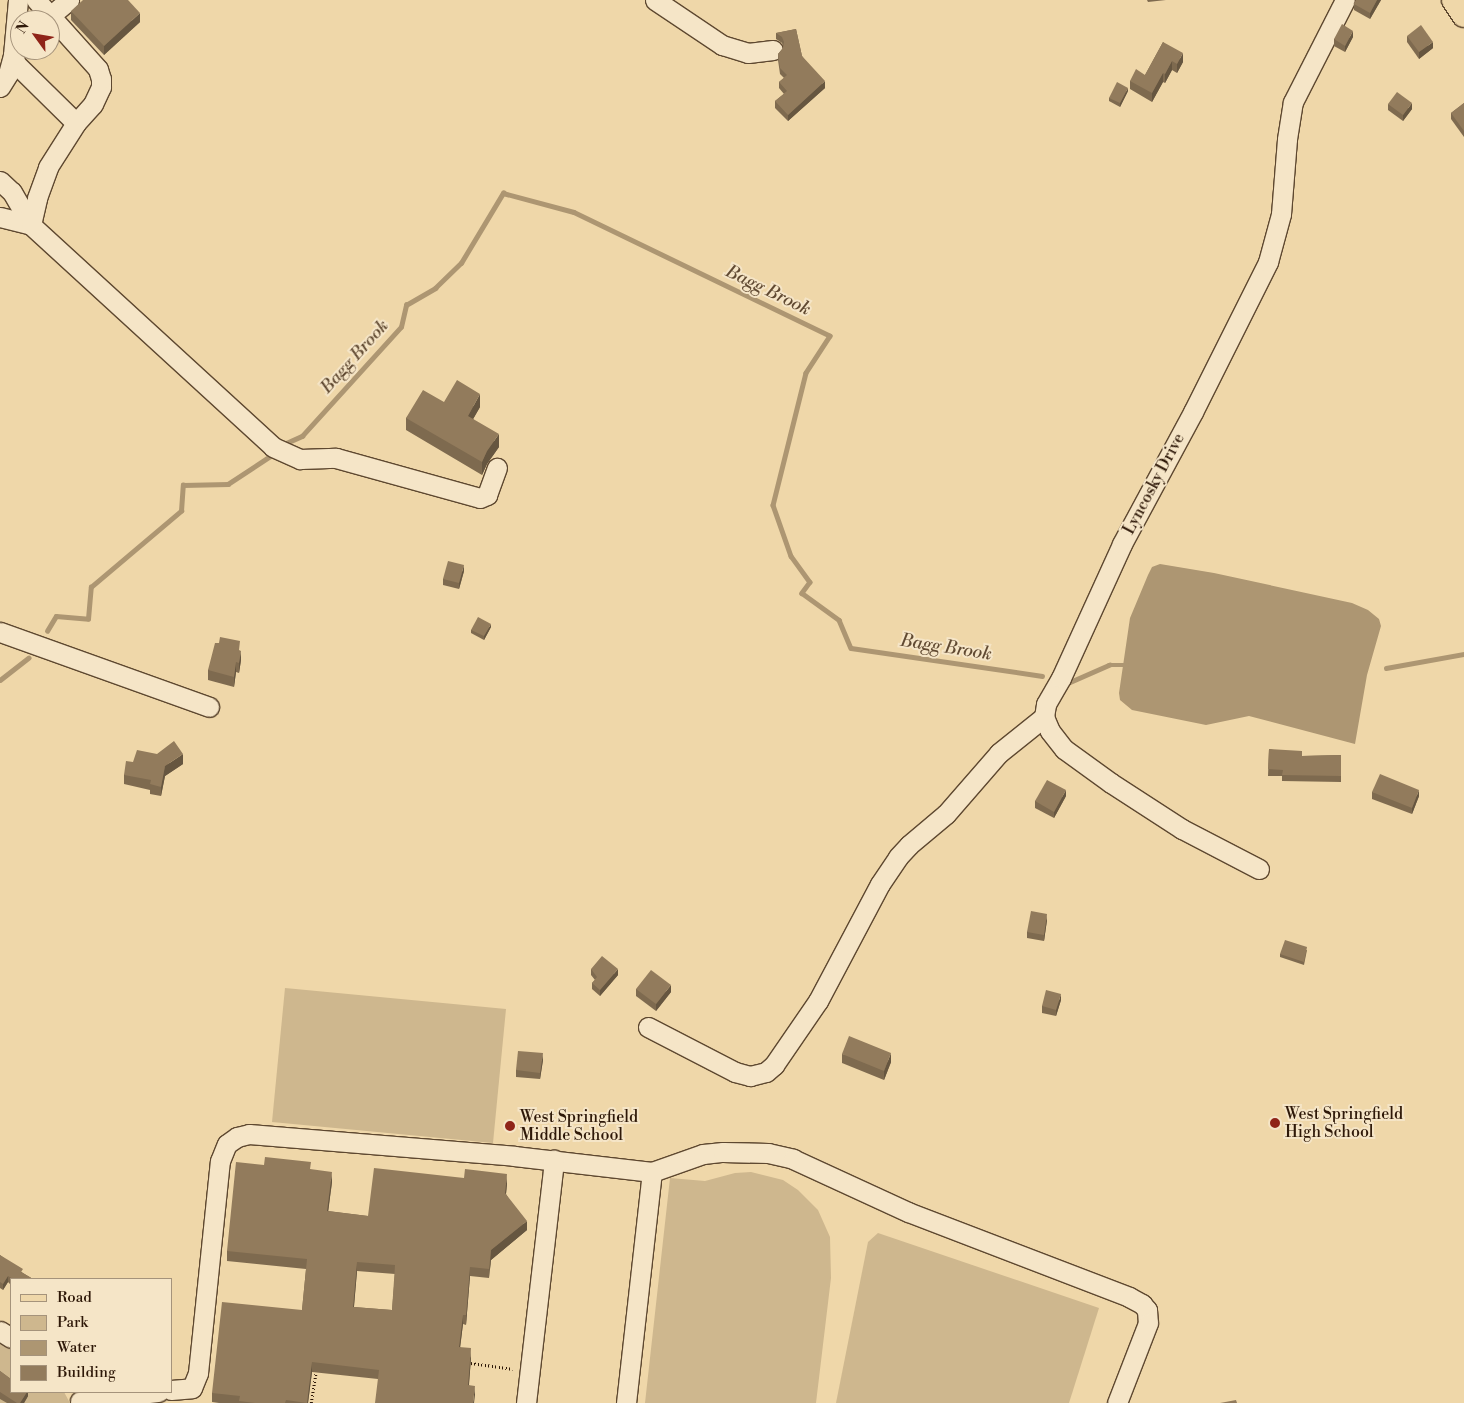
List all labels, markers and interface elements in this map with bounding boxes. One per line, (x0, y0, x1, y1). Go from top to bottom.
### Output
north arrow (10, 10, 60, 60)
text: N (13, 18, 34, 37)
water label: Bagg Brook (722, 261, 814, 321)
water label: Bagg Brook (316, 316, 394, 398)
street label: Lyncosky Drive (1119, 430, 1189, 538)
water label: Bagg Brook (899, 630, 993, 666)
place label: West Springfield High School (1285, 1104, 1403, 1142)
place label: West Springfield Middle School (520, 1107, 638, 1145)
marker: West Springfield High School (1269, 1117, 1281, 1129)
marker: West Springfield Middle School (504, 1120, 516, 1132)
legend (10, 1278, 172, 1393)
text: Road (57, 1288, 92, 1307)
text: Park (57, 1313, 88, 1332)
text: Water (57, 1338, 96, 1357)
text: Building (57, 1363, 116, 1382)

